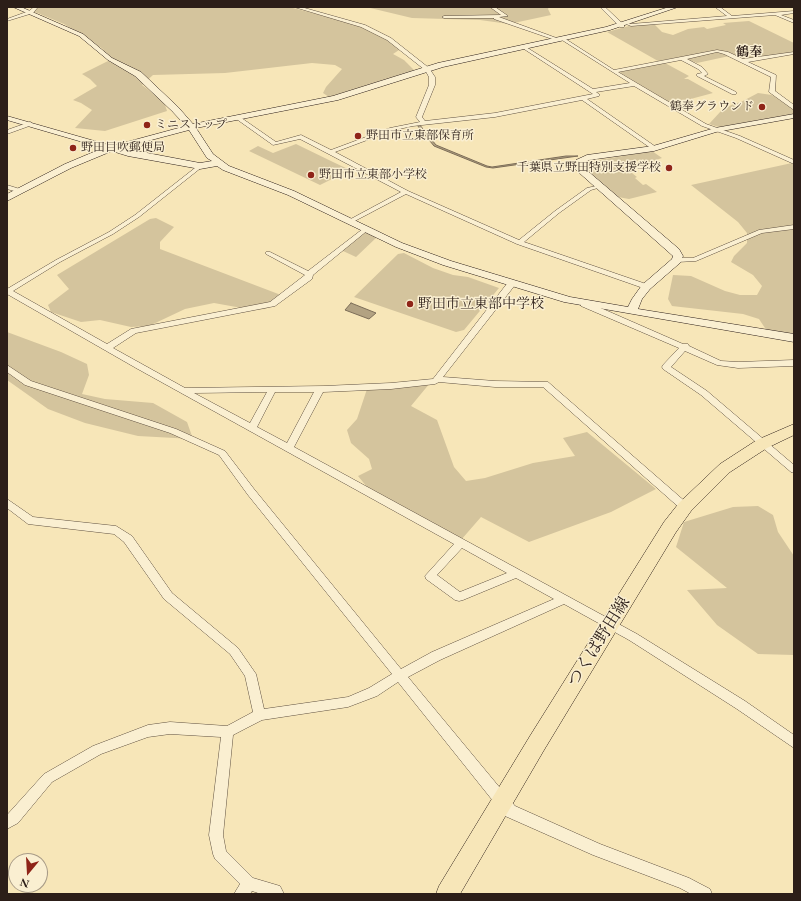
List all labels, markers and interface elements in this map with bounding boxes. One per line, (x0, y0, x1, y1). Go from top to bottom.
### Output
district label: 鶴奉 (736, 44, 762, 60)
place label: 鶴奉グラウンド (670, 100, 754, 114)
marker: 鶴奉グラウンド (757, 102, 767, 112)
place label: ミニストップ (155, 118, 227, 132)
marker: ミニストップ (142, 120, 152, 130)
place label: 野田市立東部保育所 (366, 129, 474, 143)
marker: 野田市立東部保育所 (353, 131, 363, 141)
place label: 野田目吹郵便局 (81, 141, 165, 155)
marker: 野田目吹郵便局 (68, 143, 78, 153)
place label: 千葉県立野田特別支援学校 (517, 161, 661, 175)
marker: 千葉県立野田特別支援学校 (664, 163, 674, 173)
place label: 野田市立東部小学校 (319, 168, 427, 182)
marker: 野田市立東部小学校 (306, 170, 316, 180)
place label: 野田市立東部中学校 (418, 296, 544, 312)
marker: 野田市立東部中学校 (405, 299, 415, 309)
street label: つくば野田線 (563, 593, 635, 691)
north arrow (8, 853, 48, 893)
text: N (18, 875, 31, 891)

